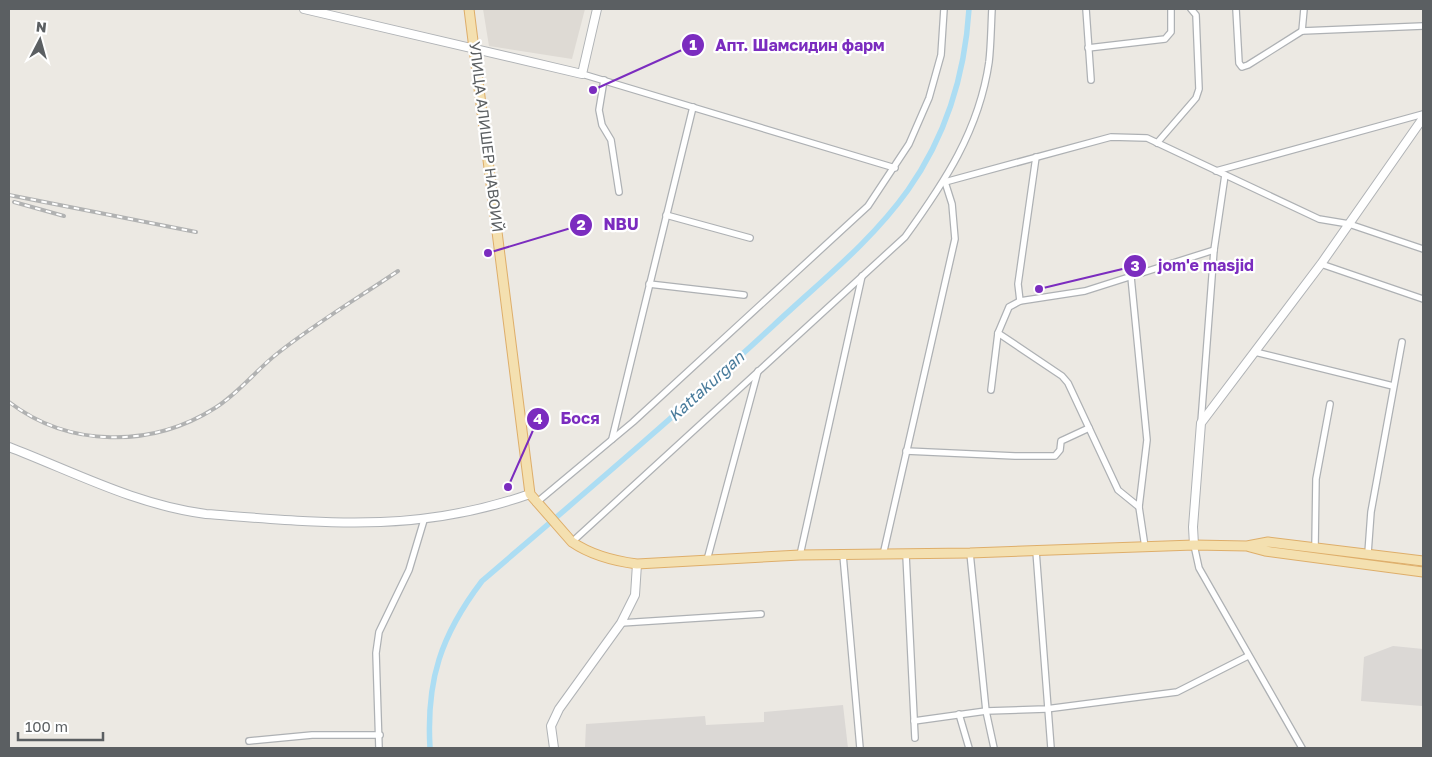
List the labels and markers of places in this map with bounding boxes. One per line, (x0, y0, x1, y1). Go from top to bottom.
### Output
callout: Апт. Шамсидин фарм (680, 30, 895, 61)
callout: NBU (568, 209, 648, 240)
callout: jom'e masjid (1123, 250, 1264, 281)
callout: Бося (525, 403, 609, 434)

